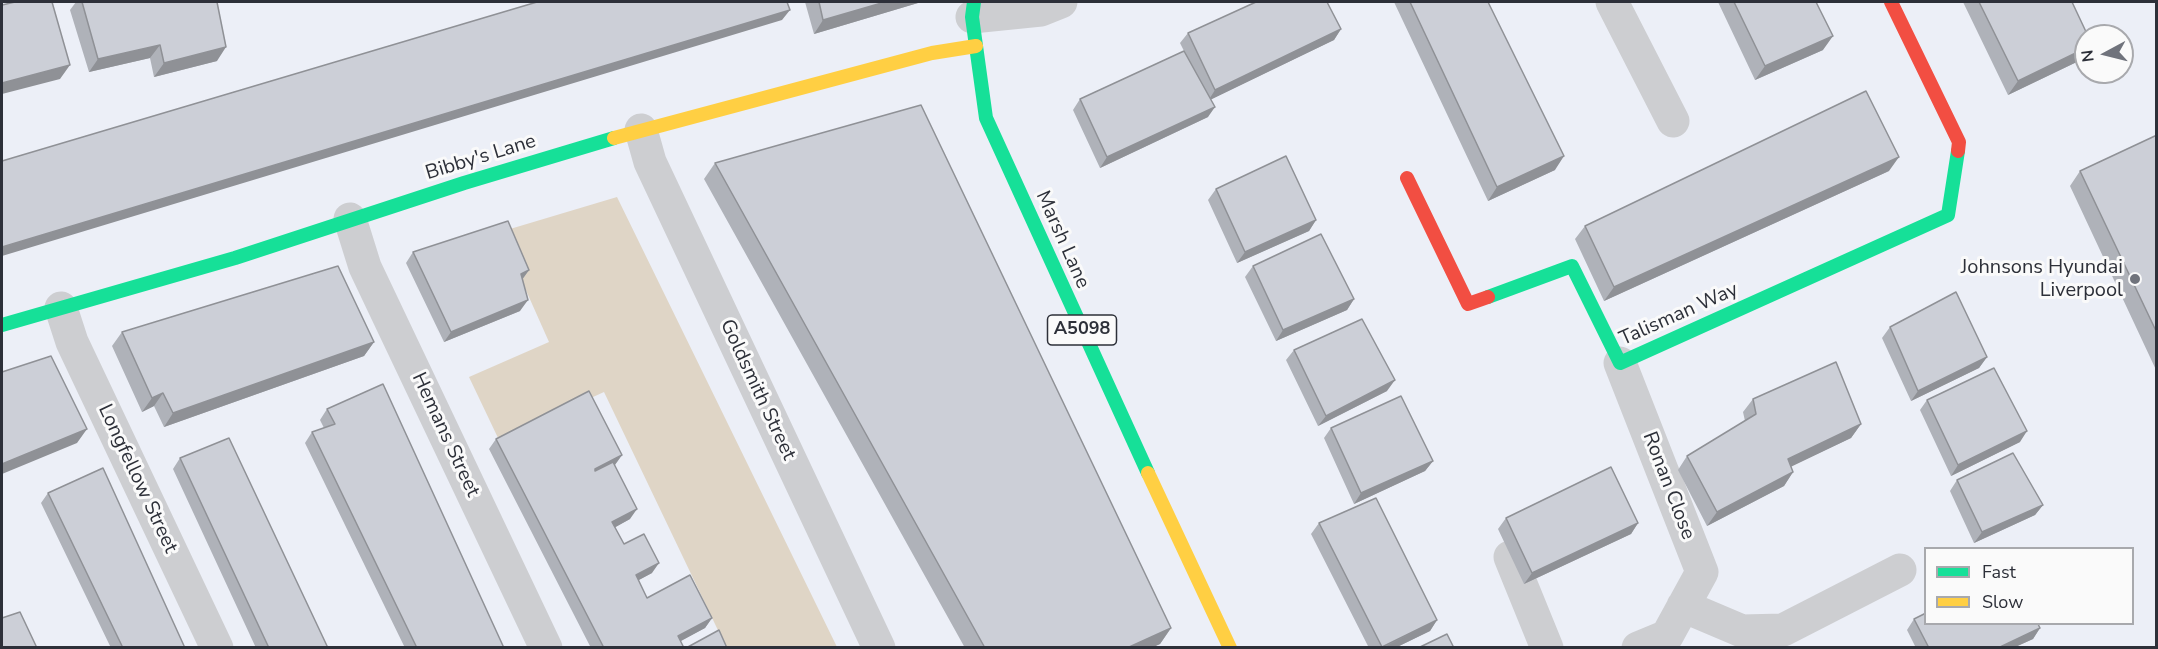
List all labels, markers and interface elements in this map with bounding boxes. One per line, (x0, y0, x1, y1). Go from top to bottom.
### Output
north arrow (2074, 24, 2134, 84)
text: N (2076, 49, 2100, 63)
street label: Bibby's Lane (423, 130, 539, 186)
street label: Marsh Lane (1030, 187, 1094, 293)
place label: Johnsons Hyundai Liverpool (1961, 256, 2123, 303)
marker: Johnsons Hyundai Liverpool (2128, 272, 2142, 286)
street label: Talisman Way (1616, 278, 1742, 352)
road number: A5098 (1048, 315, 1116, 345)
street label: Goldsmith Street (714, 316, 800, 464)
street label: Hemans Street (406, 369, 484, 501)
street label: Longfellow Street (92, 401, 182, 557)
street label: Ronan Close (1636, 429, 1700, 543)
legend (1924, 547, 2134, 625)
text: Fast (1982, 560, 2016, 584)
text: Slow (1982, 590, 2023, 614)

